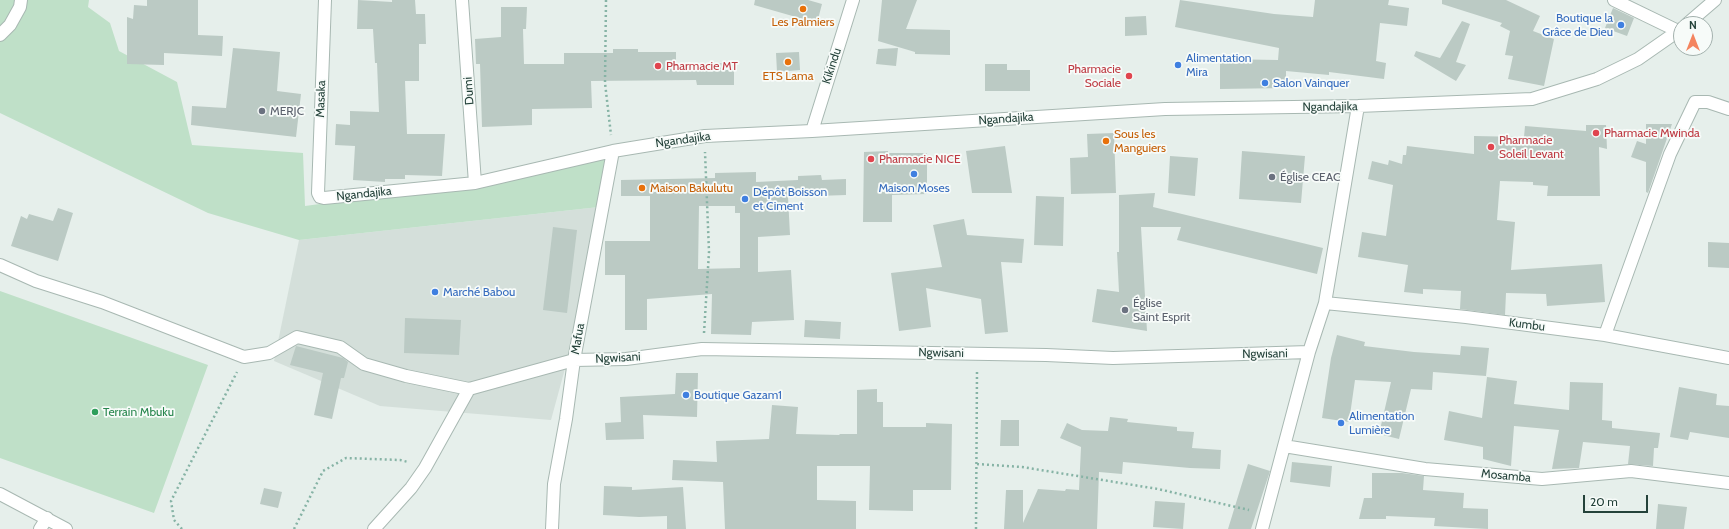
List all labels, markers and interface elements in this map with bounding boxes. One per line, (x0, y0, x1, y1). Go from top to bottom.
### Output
marker: Les Palmiers (798, 4, 808, 14)
place label: Boutique la Grâce de Dieu (1542, 11, 1613, 39)
place label: Les Palmiers (772, 15, 834, 29)
north arrow (1673, 16, 1713, 56)
text: N (1689, 18, 1697, 32)
marker: Boutique la Grâce de Dieu (1616, 20, 1626, 30)
street label: Kikindu (819, 46, 845, 86)
place label: Alimentation Mira (1186, 51, 1252, 79)
marker: ETS Lama (783, 57, 793, 67)
place label: Pharmacie MT (666, 59, 738, 73)
marker: Alimentation Mira (1173, 60, 1183, 70)
marker: Pharmacie MT (653, 61, 663, 71)
place label: Pharmacie Sociale (1068, 62, 1121, 90)
place label: ETS Lama (763, 69, 813, 83)
marker: Pharmacie Sociale (1124, 71, 1134, 81)
place label: Salon Vainquer (1273, 76, 1349, 90)
street label: Dumi (461, 77, 477, 105)
marker: Salon Vainquer (1260, 78, 1270, 88)
street label: Masaka (313, 80, 329, 118)
street label: Ngandajika (1302, 99, 1358, 115)
place label: MERJC (270, 104, 304, 118)
marker: MERJC (257, 106, 267, 116)
street label: Ngandajika (978, 110, 1034, 128)
place label: Pharmacie Mwinda (1604, 126, 1700, 140)
place label: Sous les Manguiers (1114, 127, 1166, 155)
marker: Pharmacie Mwinda (1591, 128, 1601, 138)
street label: Ngandajika (655, 129, 711, 151)
place label: Pharmacie Soleil Levant (1499, 133, 1564, 161)
marker: Sous les Manguiers (1101, 136, 1111, 146)
marker: Pharmacie Soleil Levant (1486, 142, 1496, 152)
place label: Pharmacie NICE (879, 152, 961, 166)
marker: Pharmacie NICE (866, 154, 876, 164)
marker: Maison Moses (909, 169, 919, 179)
place label: Église CEAC (1280, 170, 1340, 184)
marker: Église CEAC (1267, 172, 1277, 182)
place label: Maison Bakulutu (650, 181, 733, 195)
place label: Maison Moses (878, 181, 950, 195)
marker: Maison Bakulutu (637, 183, 647, 193)
street label: Ngandajika (336, 184, 392, 204)
place label: Dépôt Boisson et Ciment (753, 185, 827, 213)
marker: Dépôt Boisson et Ciment (740, 194, 750, 204)
place label: Marché Babou (443, 285, 515, 299)
marker: Marché Babou (430, 287, 440, 297)
place label: Église Saint Esprit (1133, 296, 1190, 324)
marker: Église Saint Esprit (1120, 305, 1130, 315)
street label: Kumbu (1508, 316, 1546, 334)
street label: Mafua (568, 322, 588, 356)
street label: Ngwisani (918, 345, 964, 361)
street label: Ngwisani (1242, 346, 1288, 362)
street label: Ngwisani (595, 350, 641, 366)
place label: Boutique Gazam1 (694, 388, 782, 402)
marker: Boutique Gazam1 (681, 390, 691, 400)
place label: Terrain Mbuku (103, 405, 174, 419)
marker: Terrain Mbuku (90, 407, 100, 417)
place label: Alimentation Lumière (1349, 409, 1415, 437)
marker: Alimentation Lumière (1336, 418, 1346, 428)
street label: Mosamba (1481, 467, 1531, 485)
scale bar (1585, 487, 1650, 513)
text: 20 m (1590, 494, 1618, 509)

